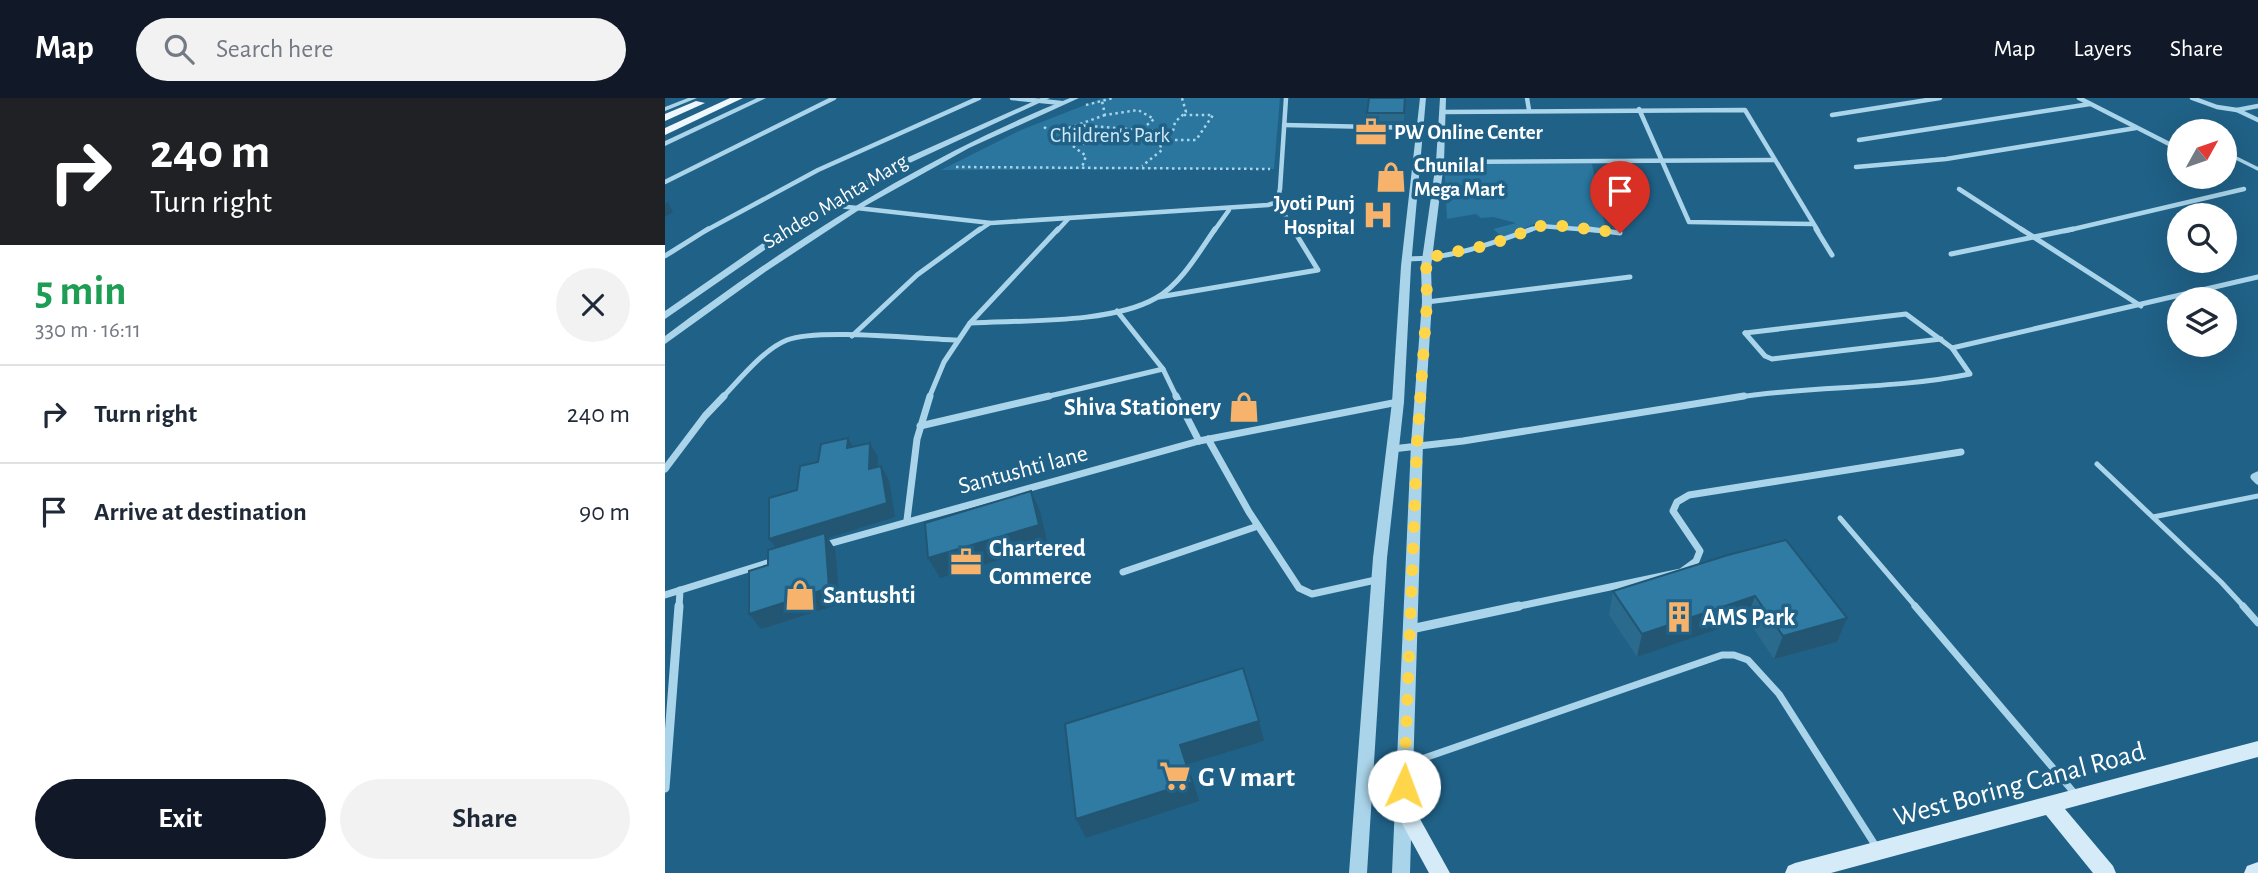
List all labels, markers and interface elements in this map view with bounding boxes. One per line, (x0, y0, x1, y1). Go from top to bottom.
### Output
search box (136, 18, 626, 81)
icon: search (160, 30, 198, 68)
text: Map (35, 32, 94, 65)
text: Search here (216, 36, 334, 62)
text: Map (1993, 37, 2035, 61)
text: Layers (2073, 37, 2132, 61)
text: Share (2170, 37, 2223, 61)
office icon: PW Online Center (1354, 115, 1388, 149)
north arrow (2167, 119, 2237, 189)
map controls (2167, 119, 2237, 357)
place label: PW Online Center (1394, 122, 1544, 143)
park label: Children's Park (1050, 125, 1170, 146)
icon: right (35, 126, 126, 217)
text: 240 m (150, 128, 270, 177)
street label: Sahdeo Mahta Marg (759, 150, 912, 253)
place label: Chunilal Mega Mart (1414, 155, 1505, 200)
shop icon: Chunilal Mega Mart (1374, 160, 1408, 194)
pin (1590, 161, 1650, 233)
icon: arrive (1601, 172, 1639, 210)
text: Turn right (150, 186, 272, 218)
place label: Jyoti Punj Hospital (1274, 193, 1355, 238)
hospital icon: Jyoti Punj Hospital (1361, 198, 1395, 232)
button: search (2167, 203, 2237, 273)
button: close (556, 268, 630, 342)
text: 5 min (35, 270, 127, 312)
button: layers (2167, 287, 2237, 357)
text: 330 m · 16:11 (35, 319, 141, 342)
shop icon: Shiva Stationery (1227, 390, 1261, 424)
icon: right (35, 395, 73, 433)
place label: Shiva Stationery (1064, 396, 1221, 420)
text: Turn right (94, 401, 197, 427)
text: 240 m (567, 401, 630, 427)
street label: Santushti lane (956, 441, 1091, 499)
icon: arrive (35, 493, 73, 531)
text: Arrive at destination (94, 499, 307, 525)
text: 90 m (579, 499, 630, 525)
place label: Chartered Commerce (989, 537, 1092, 589)
office icon: Chartered Commerce (949, 545, 983, 579)
shop icon: Santushti (783, 578, 817, 612)
place label: Santushti (823, 584, 916, 608)
building icon: AMS Park (1662, 600, 1696, 634)
place label: AMS Park (1702, 606, 1795, 630)
street label: West Boring Canal Road (1891, 738, 2148, 832)
position arrow (1367, 749, 1441, 823)
supermarket icon: G V mart (1158, 759, 1192, 793)
place label: G V mart (1198, 764, 1295, 792)
button: Exit (35, 779, 326, 859)
button: Share (340, 779, 630, 859)

